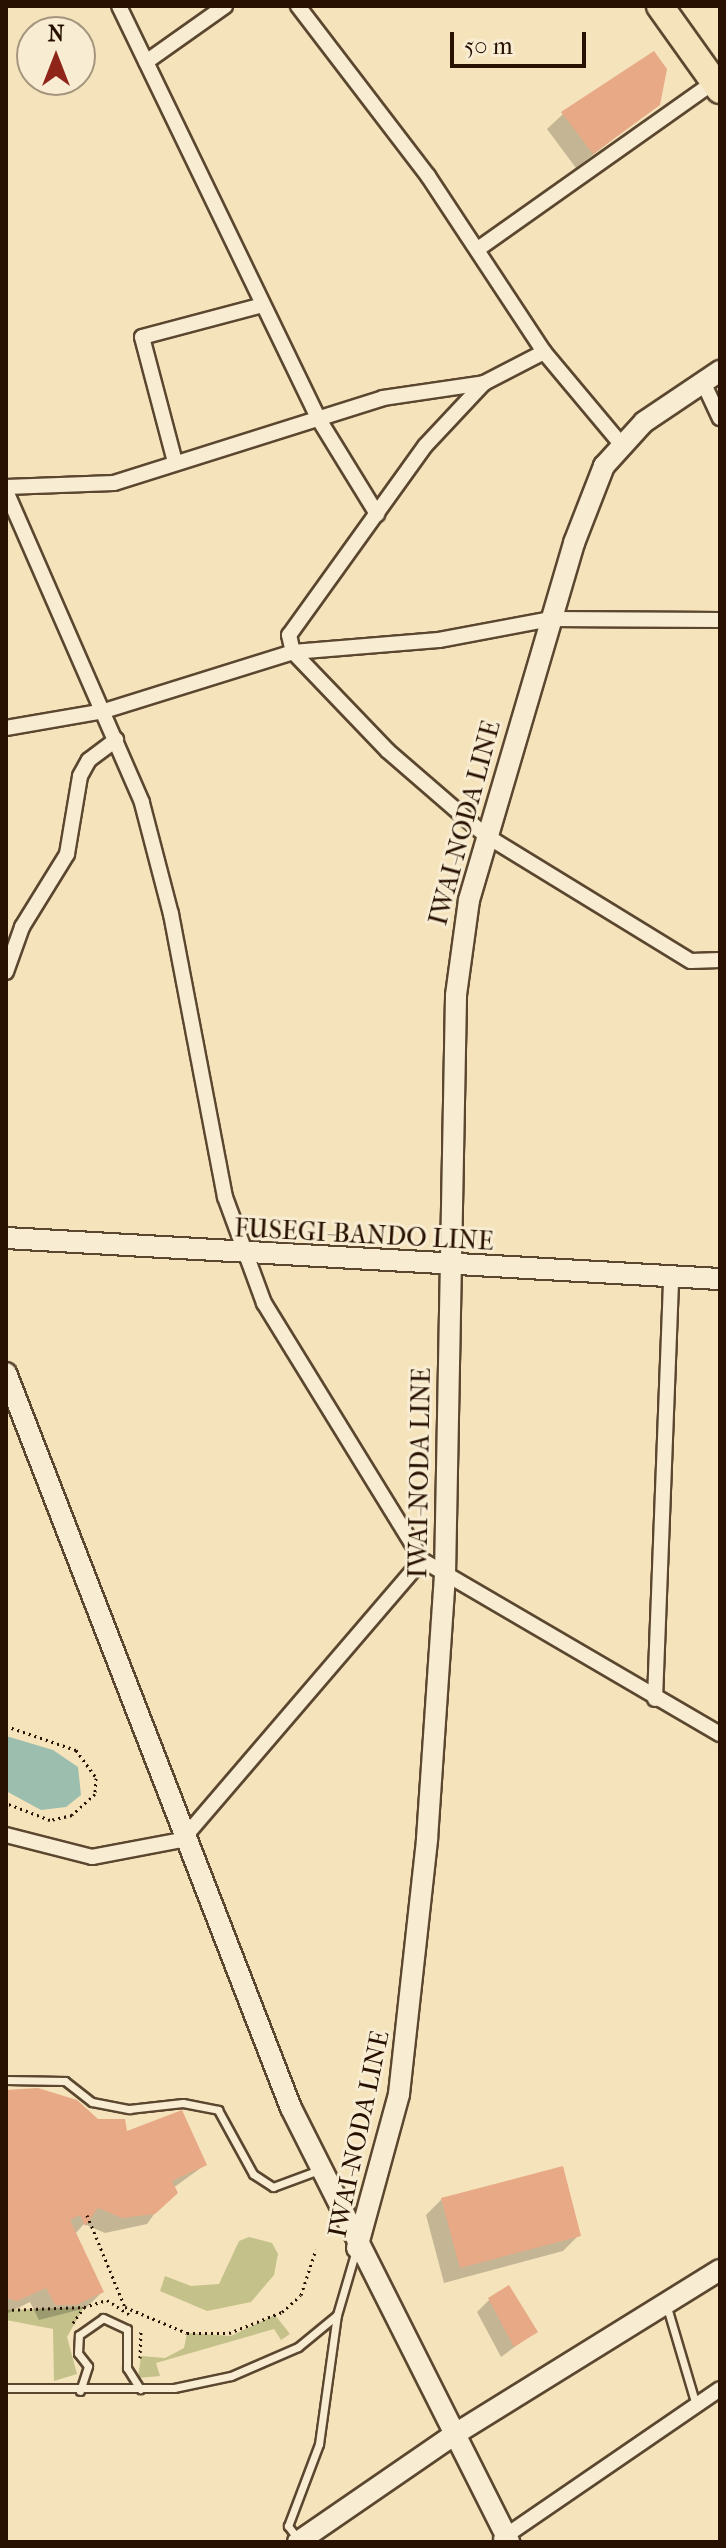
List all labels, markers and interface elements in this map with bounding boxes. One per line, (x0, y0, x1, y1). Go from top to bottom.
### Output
north arrow (16, 16, 96, 96)
scale bar (454, 16, 590, 66)
text: N (48, 21, 64, 47)
text: 50 m (464, 32, 513, 60)
street label: IWAI-NODA LINE (423, 717, 507, 929)
street label: FUSEGI-BANDO LINE (234, 1213, 494, 1257)
street label: IWAI-NODA LINE (403, 1367, 437, 1579)
street label: IWAI-NODA LINE (322, 2028, 396, 2240)

